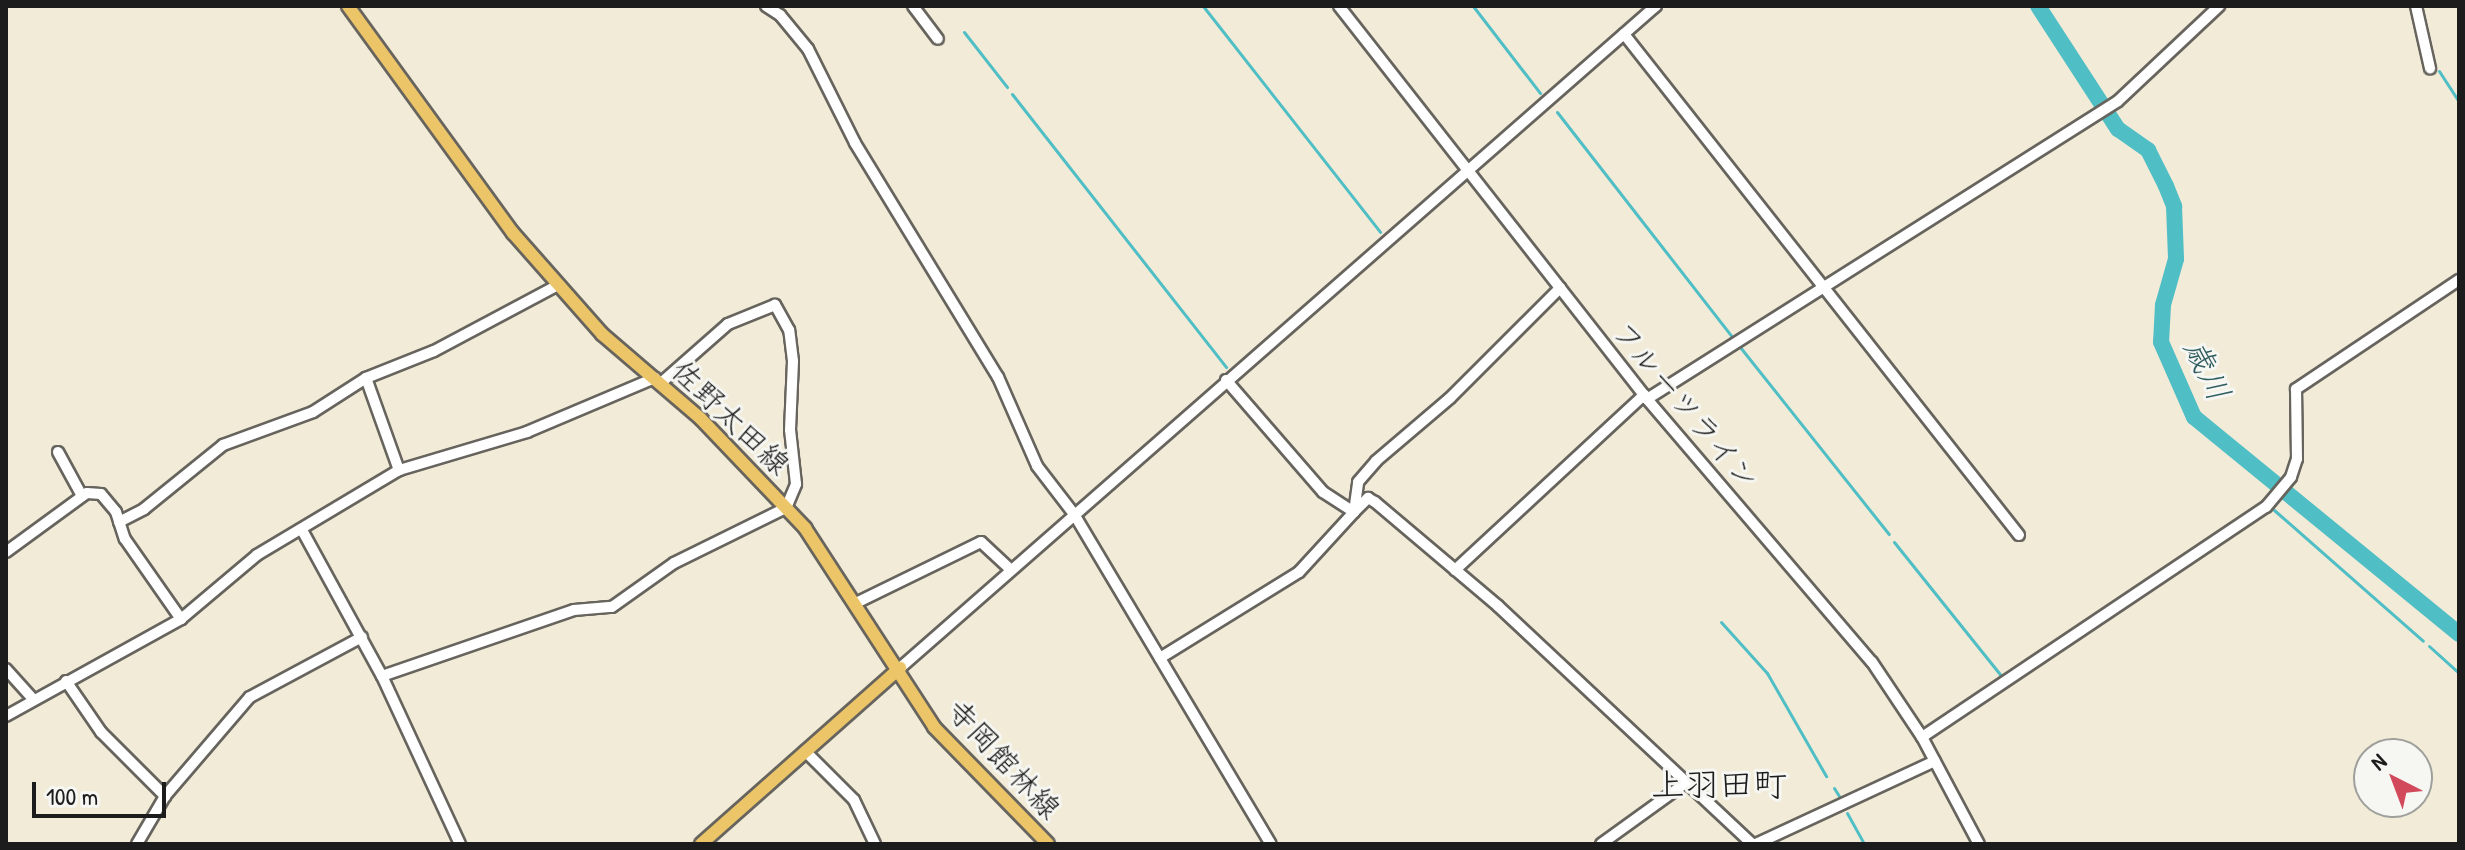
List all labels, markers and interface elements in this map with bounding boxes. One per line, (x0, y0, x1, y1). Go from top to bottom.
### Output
street label: フルーツライン (1604, 313, 1768, 497)
water label: 歳川 (2176, 333, 2238, 407)
street label: 佐野太田線 (665, 352, 797, 482)
street label: 寺岡館林線 (940, 692, 1068, 826)
north arrow (2353, 738, 2433, 818)
text: N (2364, 747, 2393, 777)
district label: 上羽田町 (1651, 765, 1787, 805)
scale bar (36, 766, 170, 816)
text: 100 m (46, 780, 98, 812)

